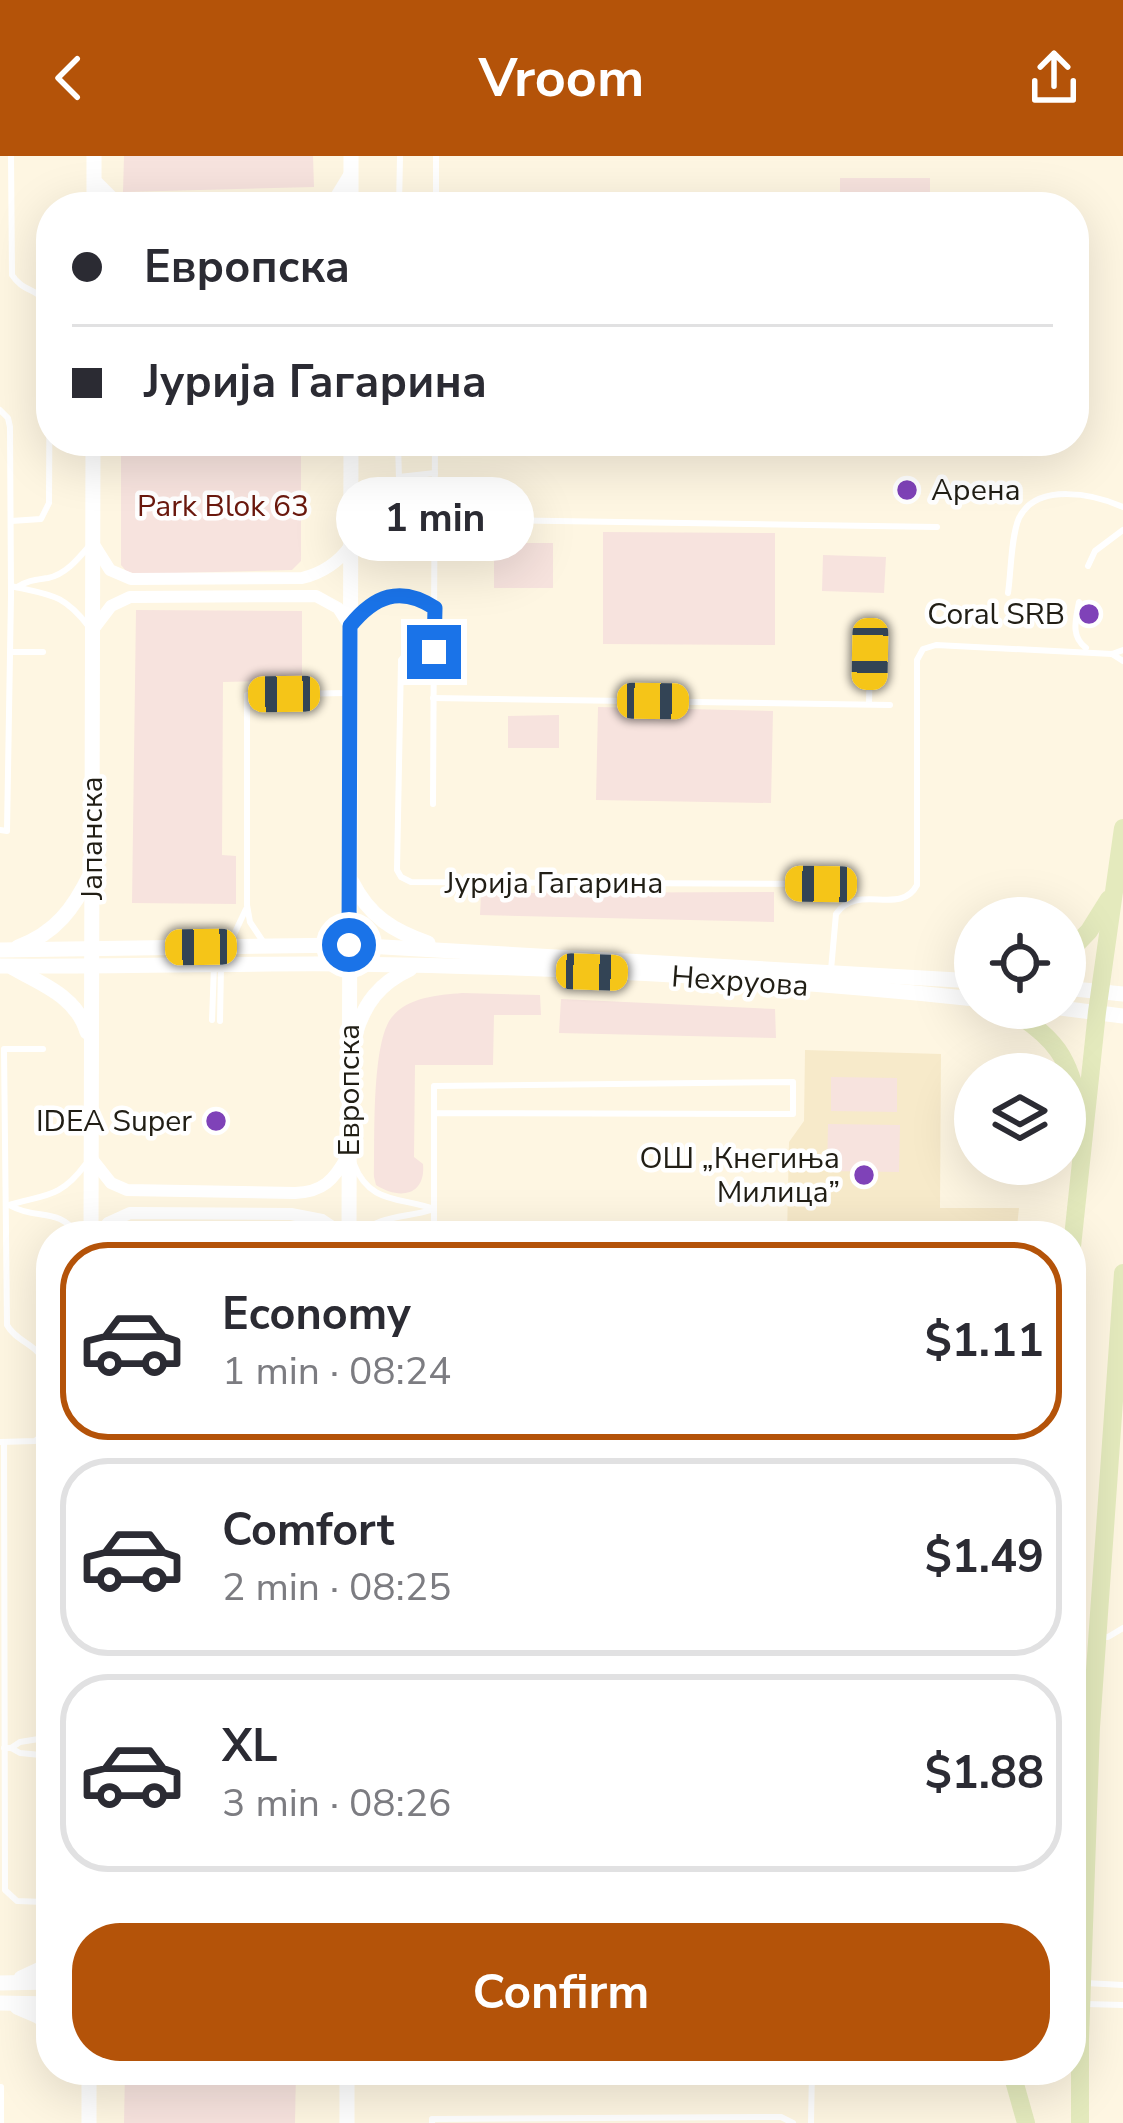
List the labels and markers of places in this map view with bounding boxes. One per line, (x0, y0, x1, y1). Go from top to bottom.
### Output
place label: Арена (931, 470, 1021, 511)
marker: Арена (894, 477, 920, 503)
place label: Coral SRB (927, 594, 1065, 635)
marker: Coral SRB (1076, 601, 1102, 627)
place label: IDEA Super (36, 1101, 192, 1142)
marker: IDEA Super (203, 1108, 229, 1134)
place label: ОШ „Кнегиња Милица” (640, 1138, 840, 1213)
marker: ОШ „Кнегиња Милица” (851, 1162, 877, 1188)

